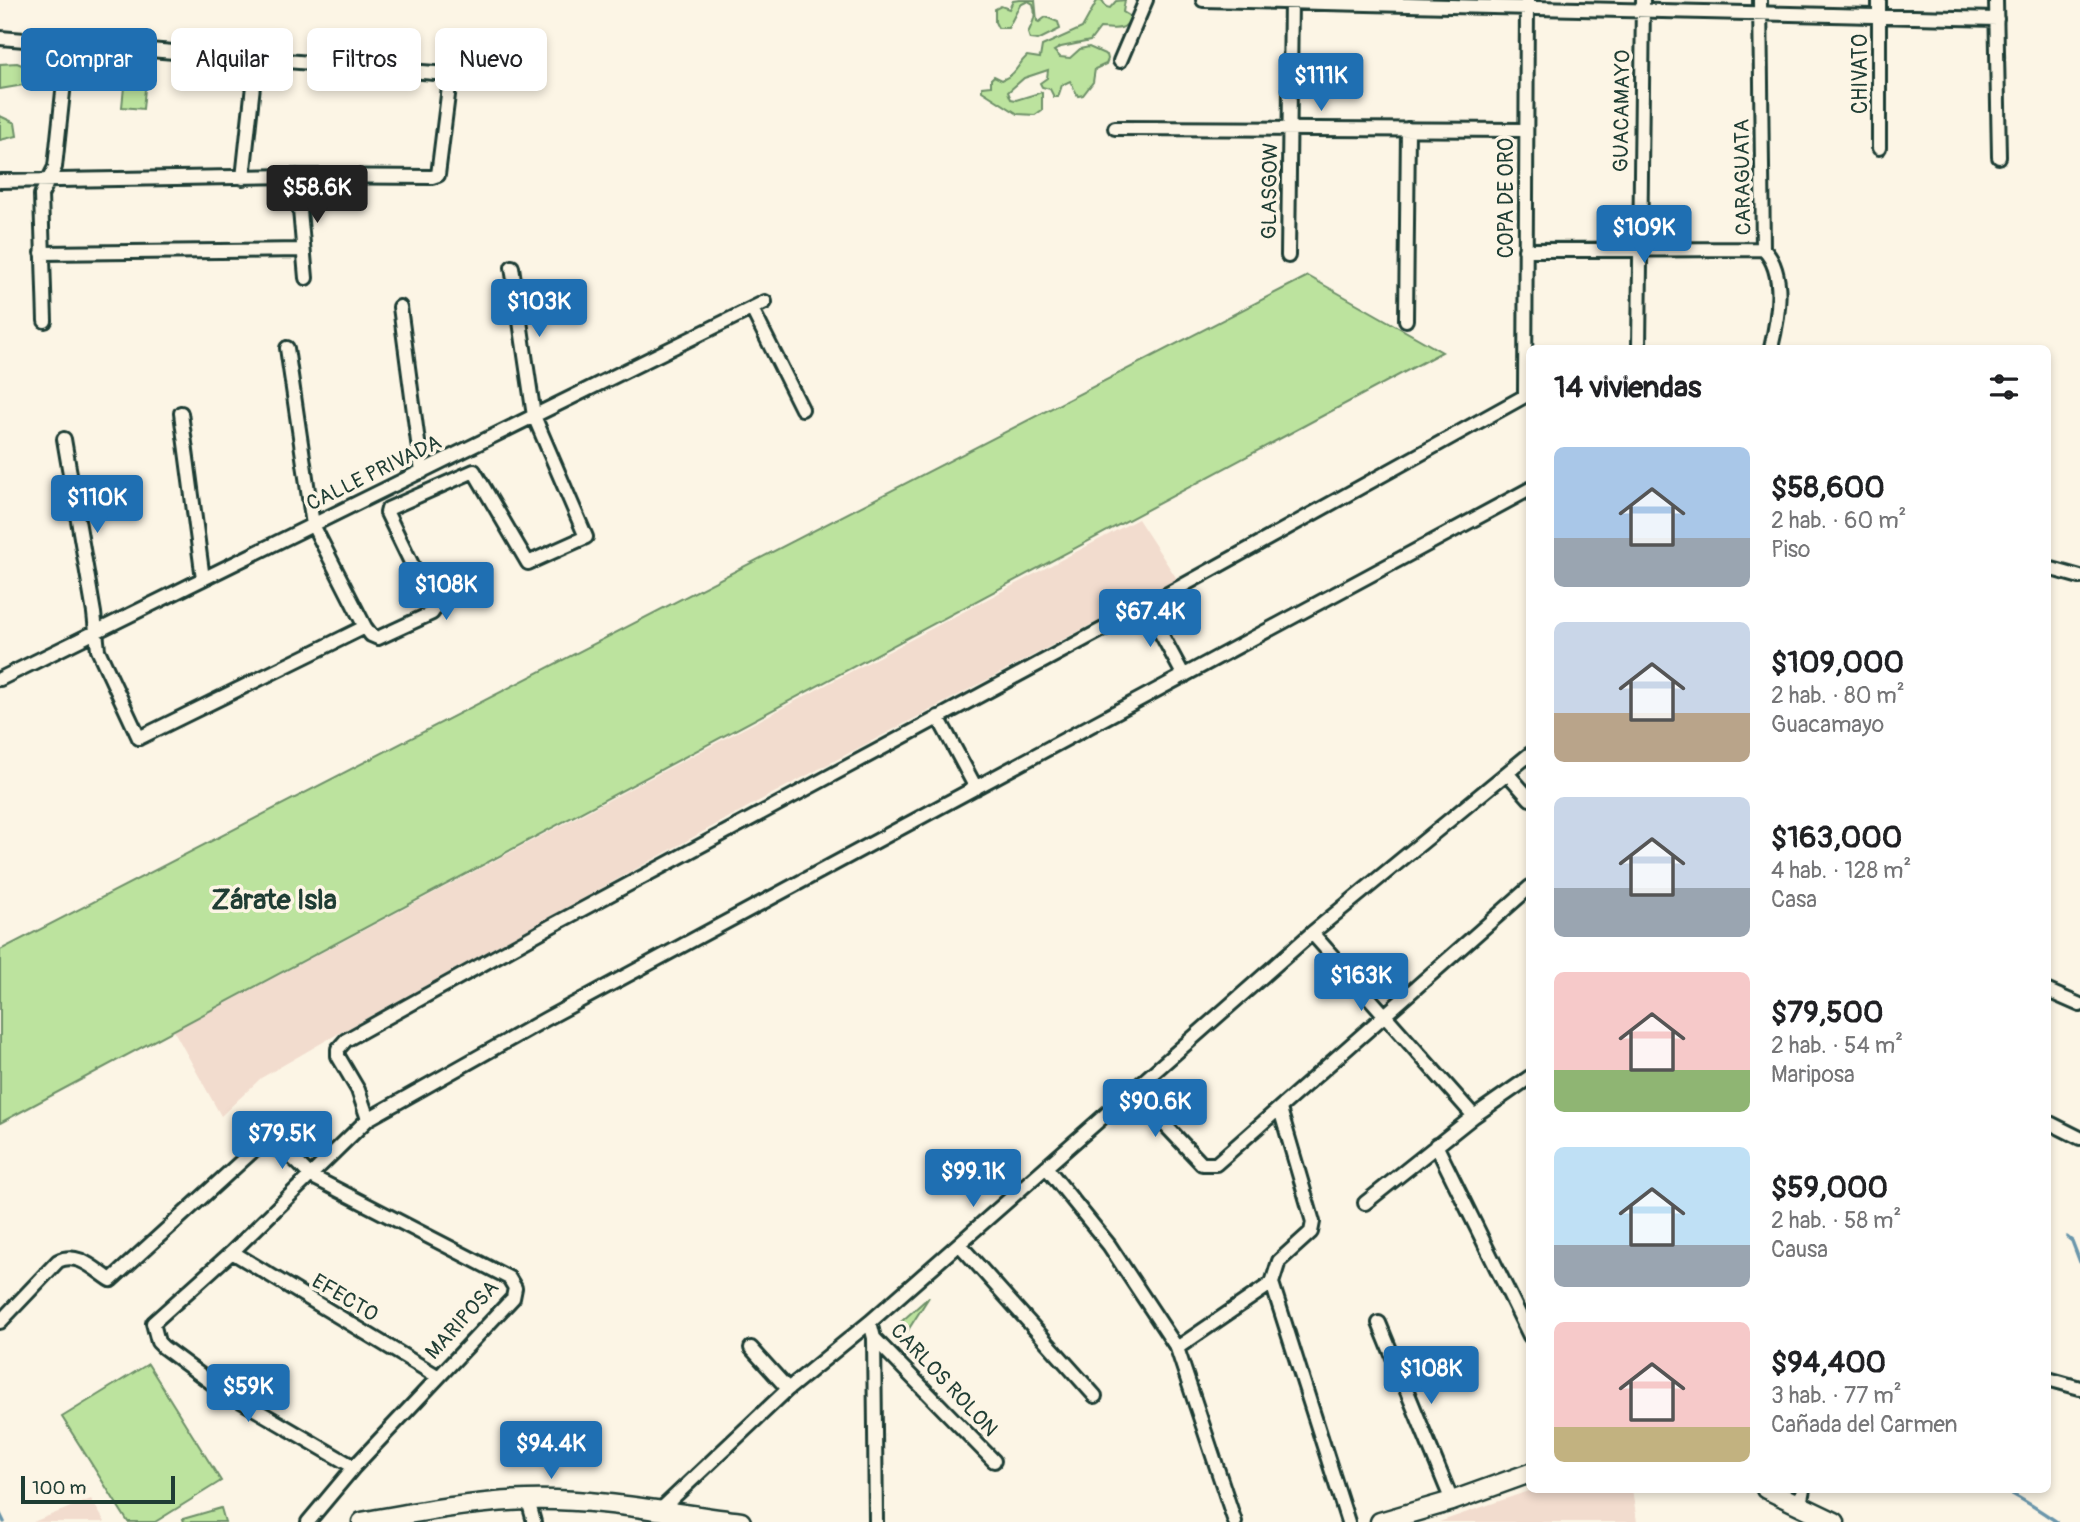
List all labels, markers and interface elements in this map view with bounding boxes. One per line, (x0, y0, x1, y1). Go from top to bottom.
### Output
chip: Comprar (21, 28, 157, 91)
chip: Alquilar (171, 28, 293, 91)
chip: Filtros (307, 28, 421, 91)
chip: Nuevo (435, 28, 547, 91)
street label: CHIVATO (1847, 34, 1874, 114)
street label: GUACAMAYO (1607, 50, 1637, 172)
pin: $111K (1272, 54, 1370, 113)
text: $111K (1294, 61, 1348, 90)
street label: CARAGUATA (1728, 118, 1758, 236)
street label: COPA DE ORO (1493, 138, 1520, 258)
street label: GLASGOW (1256, 142, 1284, 240)
pin: $58.6K (260, 166, 374, 225)
text: $58.6K (283, 173, 351, 202)
pin: $109K (1595, 205, 1693, 265)
text: $109K (1613, 213, 1675, 242)
pin: $103K (490, 280, 588, 339)
text: $103K (507, 287, 571, 316)
icon: filters (1985, 368, 2023, 406)
text: 14 viviendas (1554, 369, 1701, 406)
street label: CALLE PRIVADA (302, 429, 446, 517)
text: $58,600 (1771, 469, 1885, 506)
icon: home (1610, 475, 1694, 559)
pin: $110K (48, 476, 146, 535)
text: $110K (67, 483, 127, 512)
text: 2 hab. · 60 m² (1771, 506, 1906, 535)
text: Piso (1771, 535, 1810, 564)
pin: $108K (397, 562, 495, 622)
text: $108K (415, 570, 477, 599)
pin: $67.4K (1093, 590, 1207, 649)
text: $67.4K (1115, 597, 1185, 626)
text: $109,000 (1771, 644, 1904, 681)
icon: home (1610, 650, 1694, 734)
text: 2 hab. · 80 m² (1771, 681, 1905, 710)
text: Guacamayo (1771, 710, 1884, 739)
text: $163,000 (1771, 819, 1902, 856)
icon: home (1610, 825, 1694, 909)
text: 4 hab. · 128 m² (1771, 856, 1911, 885)
district label: Zárate Isla (211, 883, 337, 918)
text: Casa (1771, 885, 1817, 914)
pin: $163K (1312, 954, 1410, 1013)
text: $163K (1330, 961, 1392, 990)
text: $79,500 (1771, 994, 1883, 1031)
icon: home (1610, 1000, 1694, 1084)
text: 2 hab. · 54 m² (1771, 1031, 1903, 1060)
text: Mariposa (1771, 1060, 1855, 1089)
pin: $90.6K (1098, 1080, 1212, 1139)
text: $90.6K (1119, 1087, 1191, 1116)
pin: $79.5K (225, 1112, 339, 1171)
text: $79.5K (248, 1119, 316, 1148)
pin: $99.1K (916, 1150, 1030, 1209)
text: $99.1K (941, 1157, 1005, 1186)
text: $59,000 (1771, 1169, 1888, 1206)
icon: home (1610, 1175, 1694, 1259)
text: 2 hab. · 58 m² (1771, 1206, 1901, 1235)
text: Causa (1771, 1235, 1828, 1264)
street label: EFECTO (307, 1268, 383, 1328)
street label: MARIPOSA (419, 1275, 505, 1365)
street label: CARLOS ROLON (884, 1318, 1004, 1442)
text: $94,400 (1771, 1344, 1886, 1381)
pin: $108K (1382, 1346, 1480, 1406)
icon: home (1610, 1350, 1694, 1434)
text: $108K (1400, 1354, 1462, 1383)
pin: $59K (207, 1364, 289, 1424)
text: $59K (223, 1372, 273, 1401)
text: 3 hab. · 77 m² (1771, 1381, 1902, 1410)
text: Cañada del Carmen (1771, 1410, 1958, 1439)
pin: $94.4K (494, 1422, 608, 1481)
text: $94.4K (516, 1429, 586, 1458)
scale bar (21, 1473, 175, 1505)
text: 100 m (32, 1476, 86, 1500)

